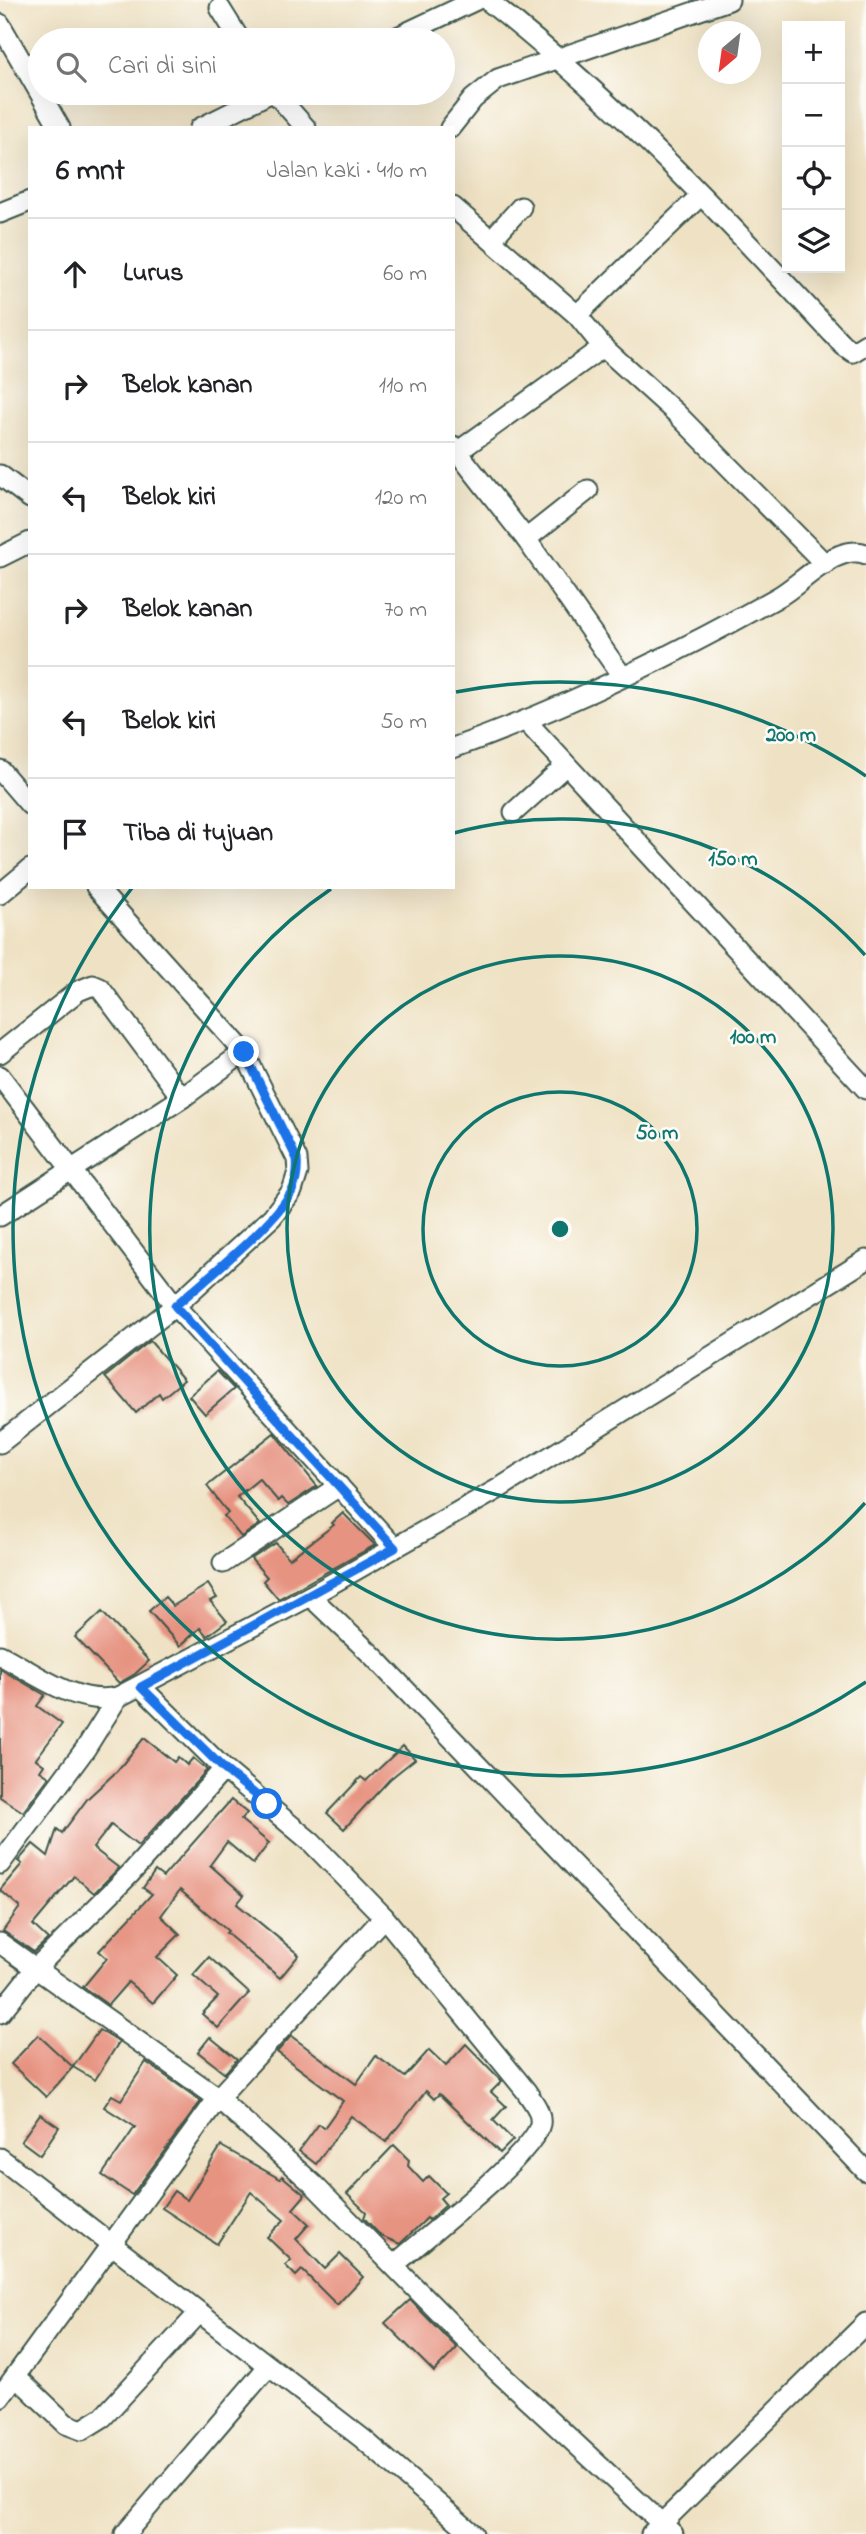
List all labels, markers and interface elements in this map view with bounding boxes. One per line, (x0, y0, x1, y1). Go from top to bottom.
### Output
north arrow (698, 21, 761, 84)
map controls (782, 21, 845, 273)
button: + (782, 21, 845, 84)
search box (28, 28, 455, 105)
icon: search (52, 48, 90, 86)
text: Cari di sini (108, 48, 217, 86)
button: − (782, 84, 845, 147)
button: locate (782, 147, 845, 210)
text: 6 mnt (56, 150, 125, 194)
text: Jalan kaki · 410 m (267, 155, 427, 188)
button: layers (782, 210, 845, 273)
icon: ahead (56, 255, 94, 293)
text: Lurus (123, 255, 184, 293)
text: 60 m (383, 258, 427, 291)
icon: right (56, 367, 94, 405)
text: Belok kanan (123, 367, 252, 405)
text: 110 m (379, 370, 427, 403)
icon: left (56, 479, 94, 517)
text: Belok kiri (123, 479, 216, 517)
text: 120 m (375, 482, 427, 515)
icon: right (56, 591, 94, 629)
text: Belok kanan (123, 591, 252, 629)
text: 70 m (384, 594, 427, 627)
icon: left (56, 703, 94, 741)
text: Belok kiri (123, 703, 216, 741)
text: 50 m (380, 706, 427, 739)
text: 200 m (765, 721, 816, 751)
icon: arrive (56, 815, 94, 853)
text: Tiba di tujuan (123, 815, 273, 853)
text: 150 m (708, 845, 758, 875)
text: 100 m (730, 1023, 776, 1053)
route end (228, 1036, 259, 1067)
text: 50 m (636, 1119, 678, 1149)
centre of rings (548, 1217, 572, 1241)
route start (251, 1788, 282, 1819)

